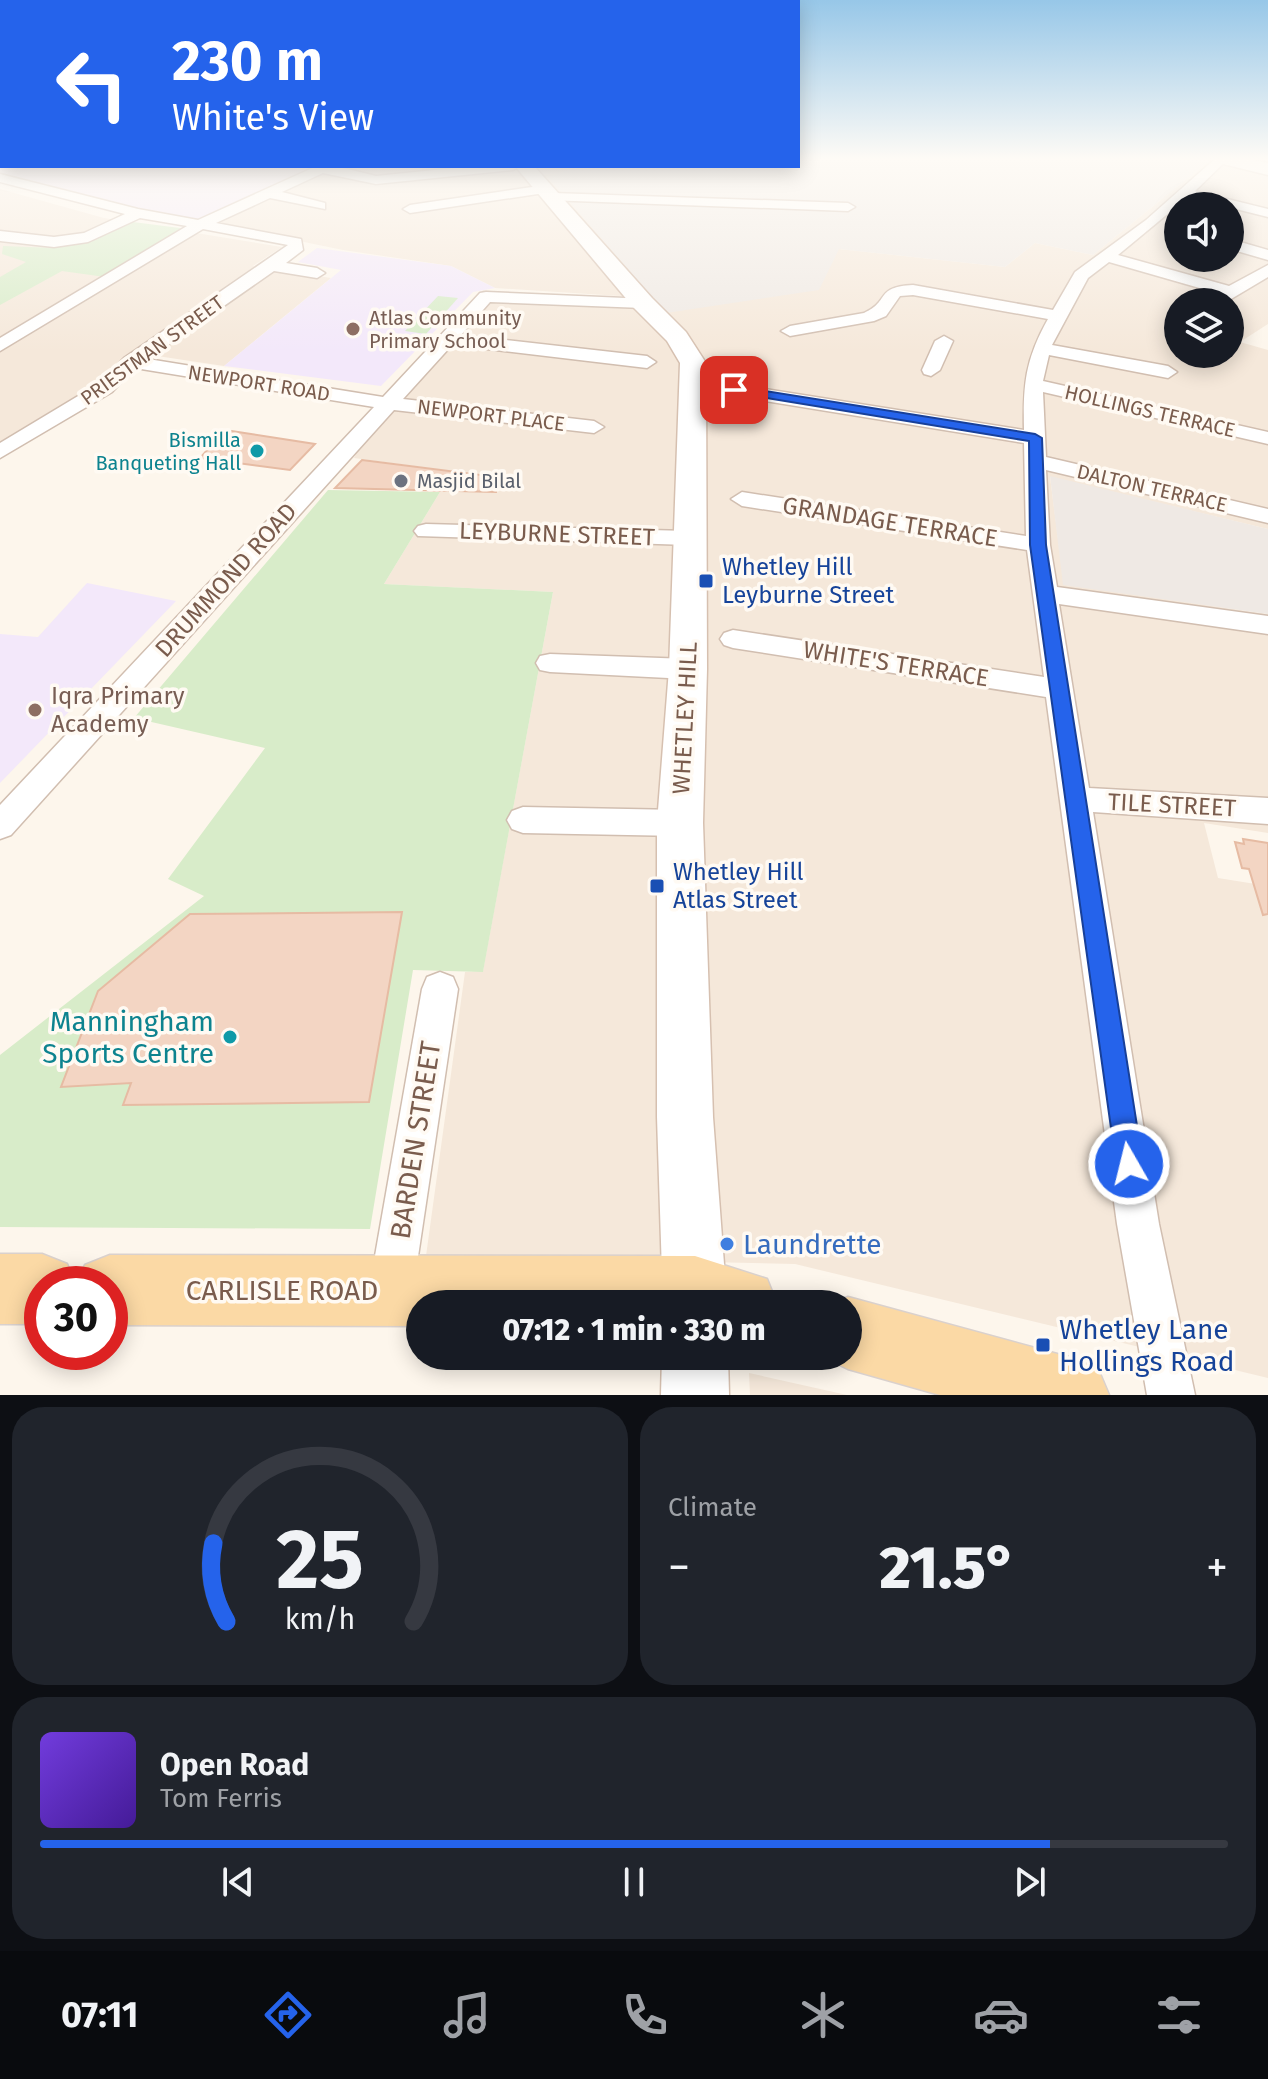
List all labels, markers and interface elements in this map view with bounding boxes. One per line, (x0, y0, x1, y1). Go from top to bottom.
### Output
text: 230 m (172, 28, 323, 95)
icon: left (40, 32, 144, 136)
text: White's View (172, 96, 374, 140)
map controls (1164, 192, 1244, 368)
button: sound (1164, 192, 1244, 272)
button: layers (1164, 288, 1244, 368)
street label: PRIESTMAN STREET (76, 290, 229, 410)
place label: Atlas Community Primary School (369, 306, 521, 353)
marker: Atlas Community Primary School (344, 320, 362, 338)
pin (700, 356, 768, 424)
street label: NEWPORT ROAD (186, 360, 332, 406)
icon: arrive (712, 368, 756, 412)
street label: HOLLINGS TERRACE (1062, 380, 1238, 442)
street label: NEWPORT PLACE (416, 394, 566, 436)
place label: Bismilla Banqueting Hall (95, 428, 241, 475)
marker: Bismilla Banqueting Hall (248, 442, 266, 460)
street label: DALTON TERRACE (1075, 459, 1229, 517)
place label: Masjid Bilal (417, 469, 521, 493)
marker: Masjid Bilal (392, 472, 410, 490)
street label: GRANDAGE TERRACE (781, 491, 999, 553)
street label: DRUMMOND ROAD (150, 497, 302, 663)
street label: LEYBURNE STREET (459, 517, 656, 551)
place label: Whetley Hill Leyburne Street (722, 553, 895, 609)
marker: Whetley Hill Leyburne Street (697, 572, 715, 590)
street label: WHITE'S TERRACE (801, 636, 991, 692)
street label: WHETLEY HILL (667, 641, 703, 795)
place label: Iqra Primary Academy (51, 682, 185, 738)
marker: Iqra Primary Academy (26, 701, 44, 719)
street label: TILE STREET (1107, 788, 1237, 822)
place label: Whetley Hill Atlas Street (673, 858, 804, 914)
marker: Whetley Hill Atlas Street (648, 877, 666, 895)
place label: Manningham Sports Centre (42, 1005, 214, 1070)
marker: Manningham Sports Centre (221, 1028, 239, 1046)
street label: BARDEN STREET (384, 1038, 448, 1241)
position arrow (1087, 1122, 1171, 1206)
place label: Laundrette (743, 1228, 882, 1261)
marker: Laundrette (718, 1235, 736, 1253)
speed limit sign: 30 (24, 1266, 128, 1370)
street label: CARLISLE ROAD (186, 1274, 378, 1307)
text: 07:12 · 1 min · 330 m (503, 1312, 765, 1348)
place label: Whetley Lane Hollings Road (1059, 1313, 1235, 1378)
marker: Whetley Lane Hollings Road (1034, 1336, 1052, 1354)
text: Climate (668, 1492, 757, 1523)
text: 25 (276, 1510, 364, 1610)
text: 21.5° (880, 1532, 1016, 1604)
text: − (668, 1541, 690, 1594)
text: + (1206, 1541, 1228, 1594)
text: km/h (285, 1602, 355, 1637)
text: Open Road (160, 1747, 309, 1783)
text: Tom Ferris (160, 1783, 282, 1814)
icon: previous (216, 1860, 260, 1904)
icon: pause (612, 1860, 656, 1904)
icon: next (1008, 1860, 1052, 1904)
icon: directions (260, 1987, 316, 2043)
icon: music (439, 1987, 495, 2043)
icon: phone (617, 1987, 673, 2043)
icon: climate (795, 1987, 851, 2043)
icon: car (973, 1987, 1029, 2043)
icon: filters (1151, 1987, 1207, 2043)
text: 07:11 (61, 1993, 138, 2037)

